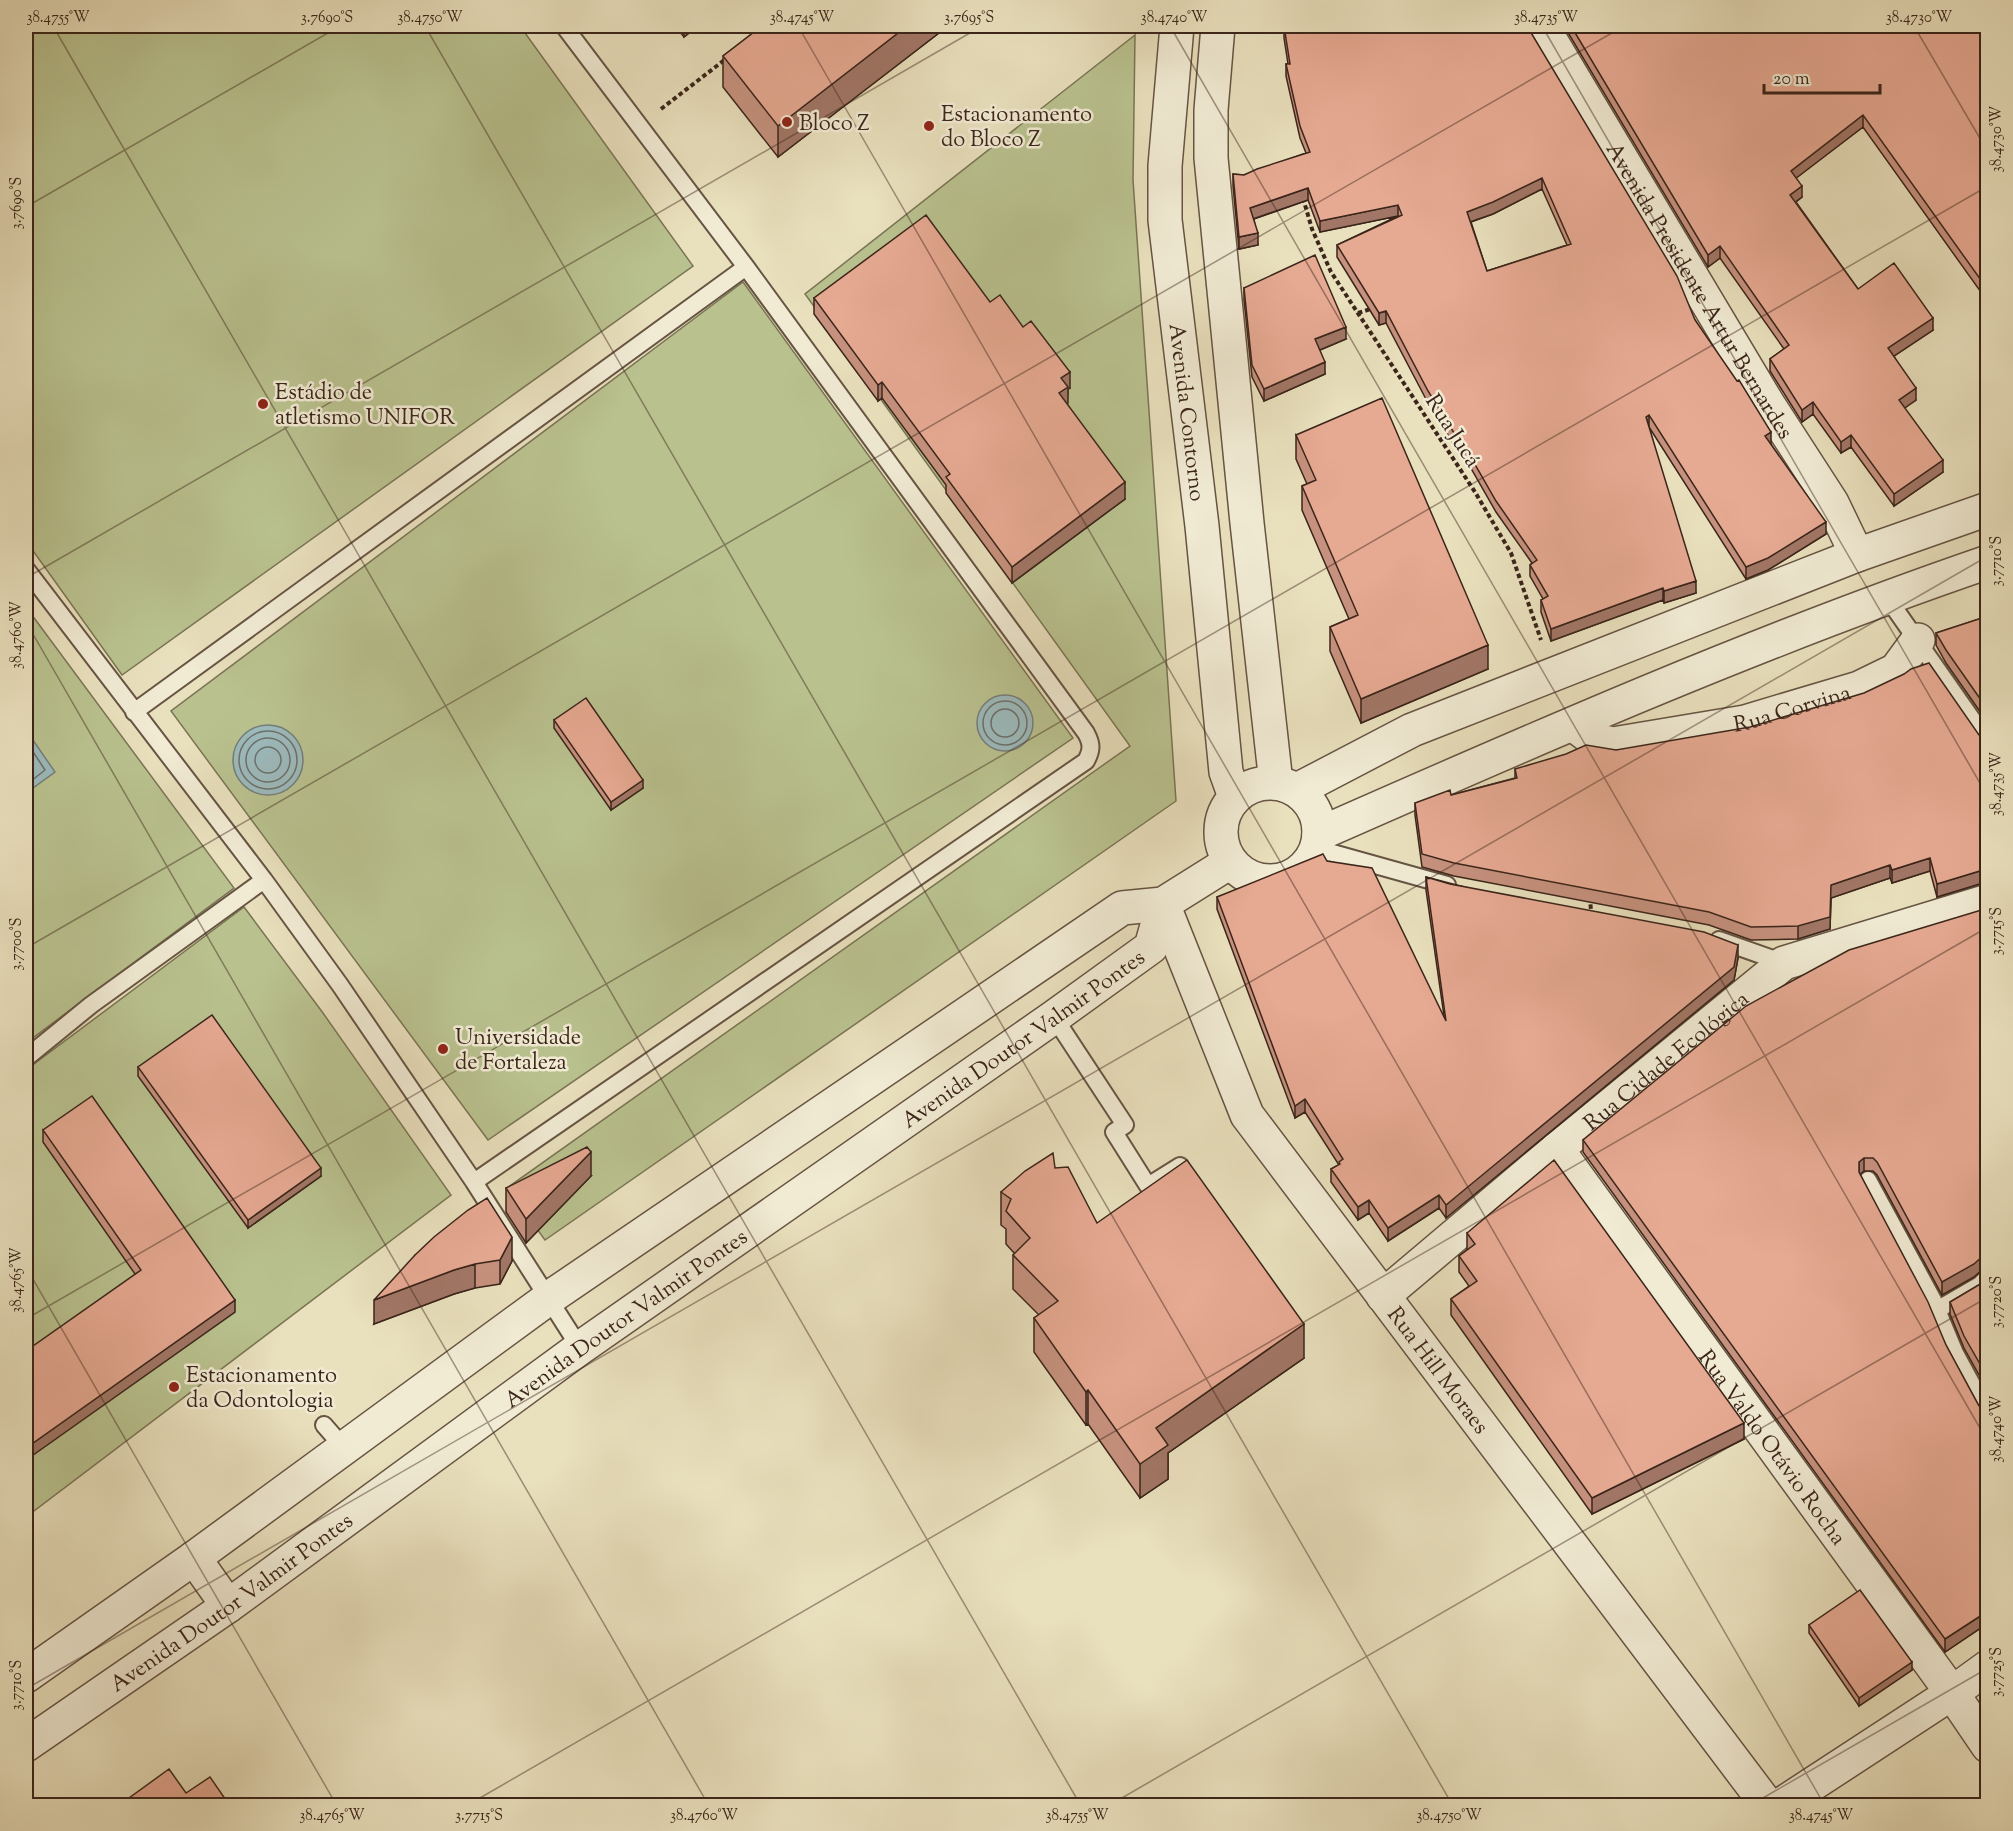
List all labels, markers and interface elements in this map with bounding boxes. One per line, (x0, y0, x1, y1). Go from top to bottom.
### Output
text: 38.4755°W (26, 8, 90, 29)
text: 3.7690°S (301, 8, 353, 29)
text: 38.4750°W (397, 8, 463, 29)
text: 38.4745°W (770, 8, 835, 29)
text: 3.7695°S (944, 8, 994, 29)
text: 38.4740°W (1141, 8, 1208, 29)
text: 38.4735°W (1514, 8, 1578, 29)
text: 38.4730°W (1886, 8, 1953, 29)
scale bar (1764, 57, 1880, 95)
text: 20 m (1773, 67, 1810, 93)
place label: Estacionamento do Bloco Z (941, 100, 1092, 157)
text: 38.4730°W (1987, 105, 2008, 172)
place label: Bloco Z (799, 109, 870, 141)
marker: Bloco Z (780, 115, 794, 129)
marker: Estacionamento do Bloco Z (922, 119, 936, 133)
street label: Avenida Presidente Artur Bernardes (1596, 137, 1800, 446)
text: 3.7690°S (7, 177, 28, 229)
street label: Avenida Contorno (1159, 322, 1212, 503)
place label: Estádio de atletismo UNIFOR (275, 378, 455, 435)
street label: Rua Jucá (1416, 389, 1487, 475)
marker: Estádio de atletismo UNIFOR (256, 397, 270, 411)
text: 3.7710°S (1987, 536, 2008, 586)
text: 38.4760°W (7, 601, 28, 669)
street label: Rua Corvina (1731, 678, 1855, 743)
text: 38.4735°W (1987, 752, 2008, 816)
text: 3.7715°S (1987, 907, 2008, 955)
text: 3.7700°S (7, 917, 28, 970)
street label: Avenida Doutor Valmir Pontes (896, 943, 1153, 1138)
street label: Rua Cidade Ecológica (1578, 985, 1757, 1140)
place label: Universidade de Fortaleza (455, 1023, 581, 1080)
marker: Universidade de Fortaleza (436, 1042, 450, 1056)
street label: Avenida Doutor Valmir Pontes (498, 1223, 755, 1417)
text: 38.4765°W (7, 1247, 28, 1313)
text: 3.7720°S (1987, 1276, 2008, 1328)
street label: Rua Hill Moraes (1378, 1301, 1495, 1442)
street label: Rua Valdo Otávio Rocha (1689, 1344, 1853, 1553)
place label: Estacionamento da Odontologia (186, 1361, 337, 1418)
marker: Estacionamento da Odontologia (167, 1380, 181, 1394)
text: 38.4740°W (1987, 1395, 2008, 1462)
street label: Avenida Doutor Valmir Pontes (104, 1506, 361, 1702)
text: 3.7725°S (1987, 1647, 2008, 1697)
text: 3.7710°S (7, 1660, 28, 1710)
text: 38.4765°W (299, 1806, 365, 1827)
text: 3.7715°S (455, 1806, 503, 1827)
text: 38.4760°W (670, 1806, 738, 1827)
text: 38.4755°W (1045, 1806, 1109, 1827)
text: 38.4750°W (1416, 1806, 1482, 1827)
text: 38.4745°W (1789, 1806, 1854, 1827)

